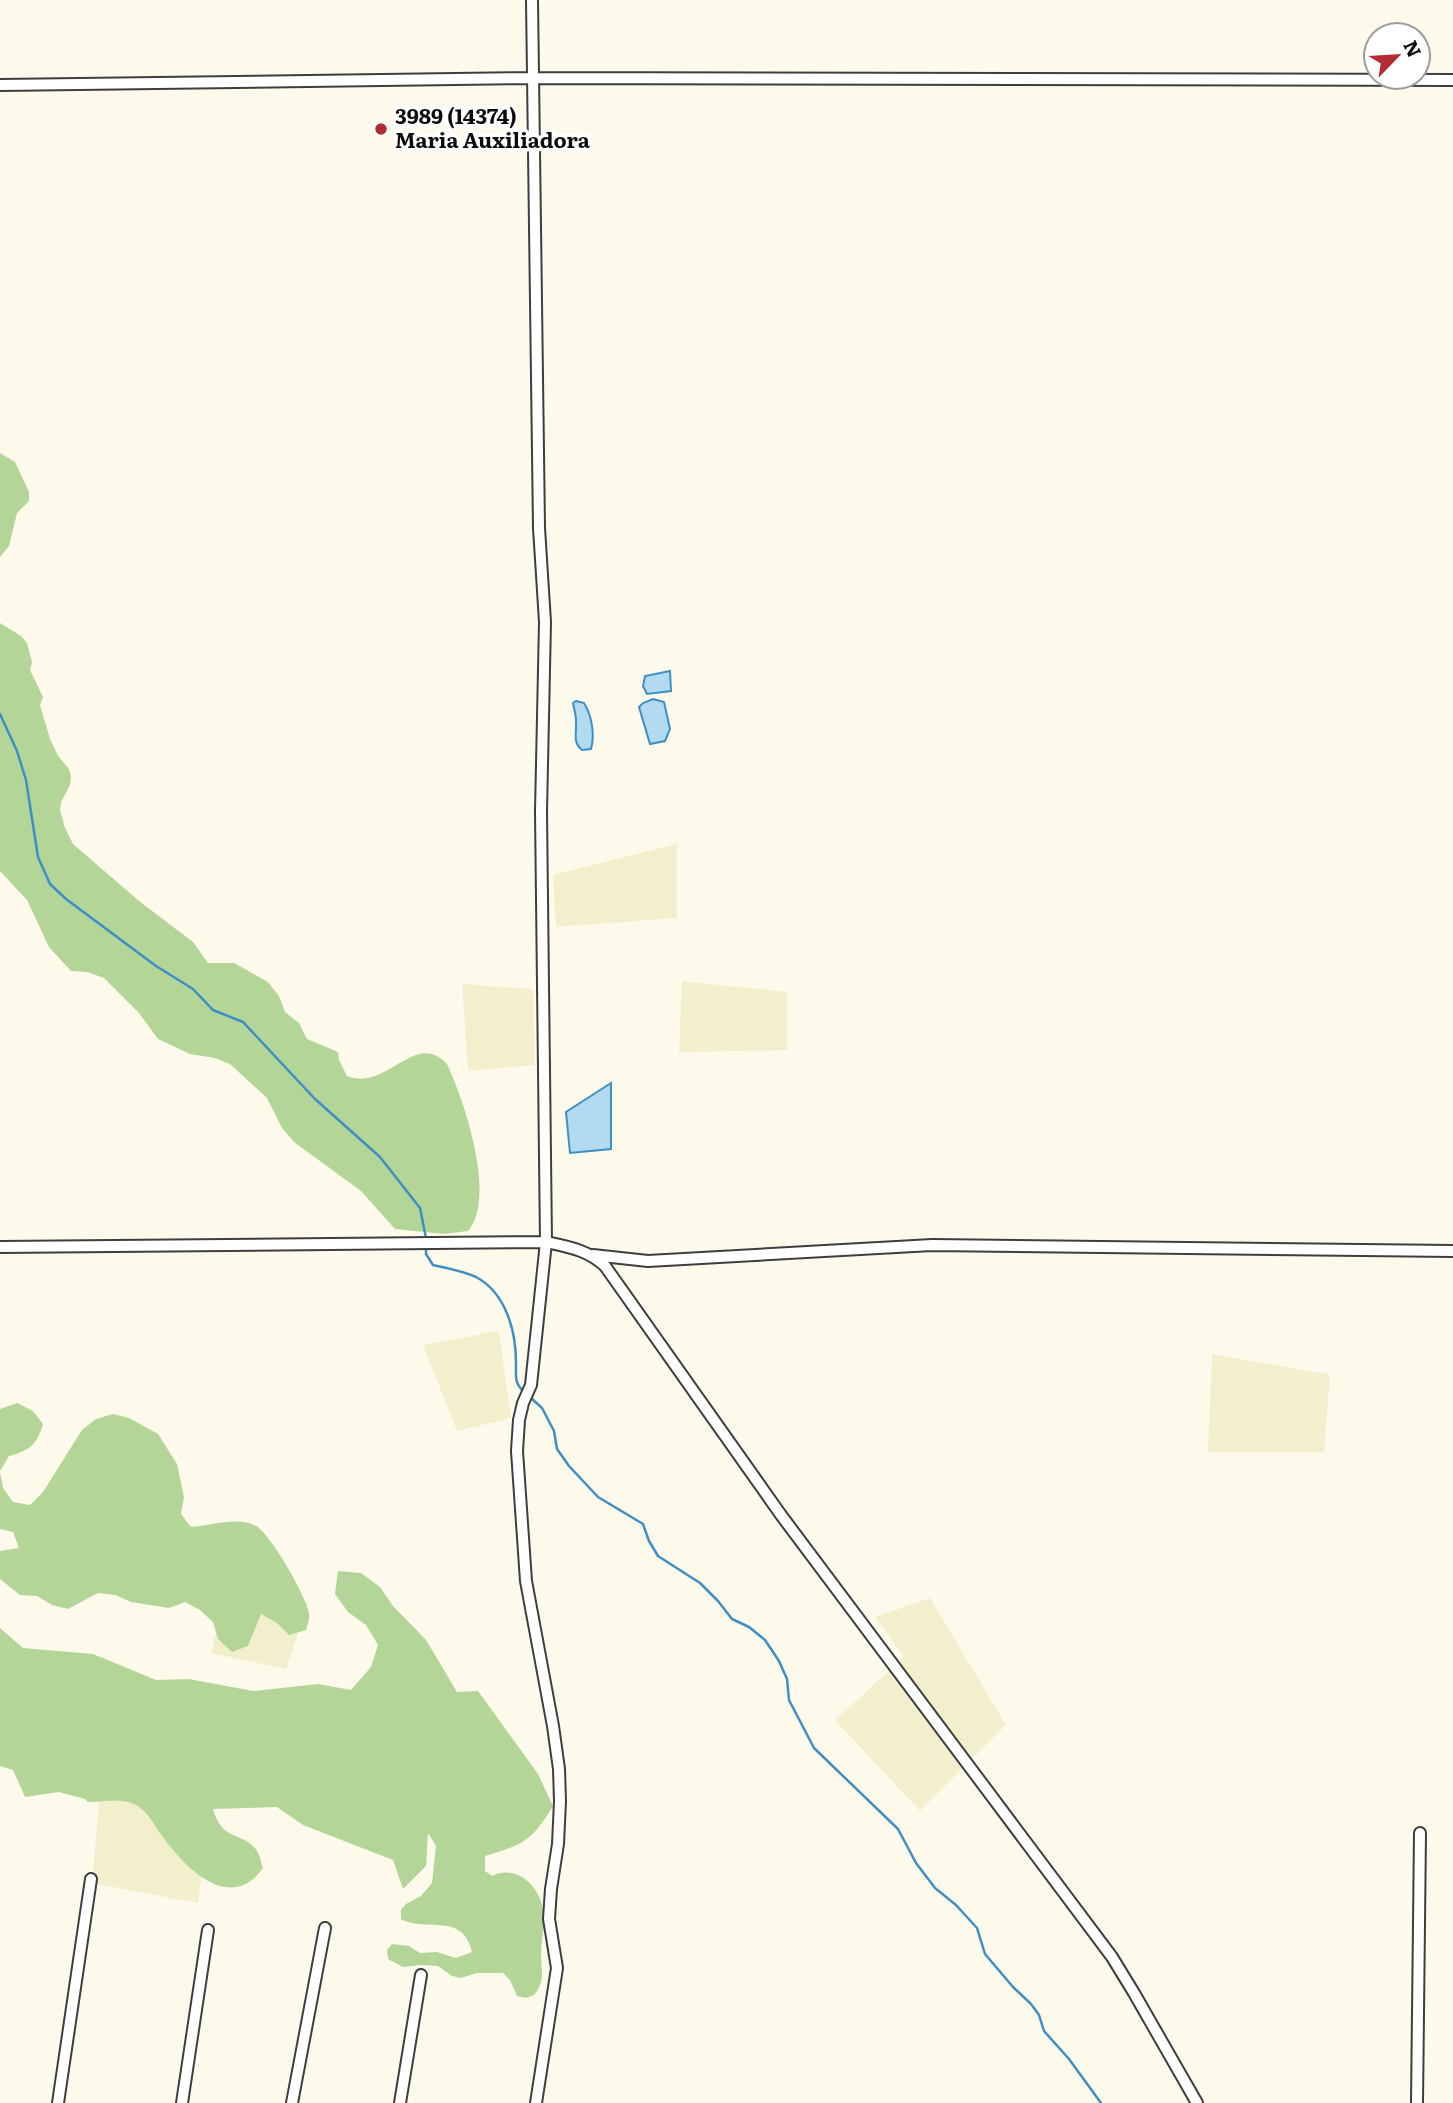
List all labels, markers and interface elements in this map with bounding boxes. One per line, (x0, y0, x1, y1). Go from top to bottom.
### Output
north arrow (1362, 21, 1432, 91)
text: N (1397, 35, 1429, 62)
place label: 3989 (14374) Maria Auxiliadora (395, 99, 591, 154)
marker: 3989 (14374) Maria Auxiliadora (373, 121, 389, 137)

